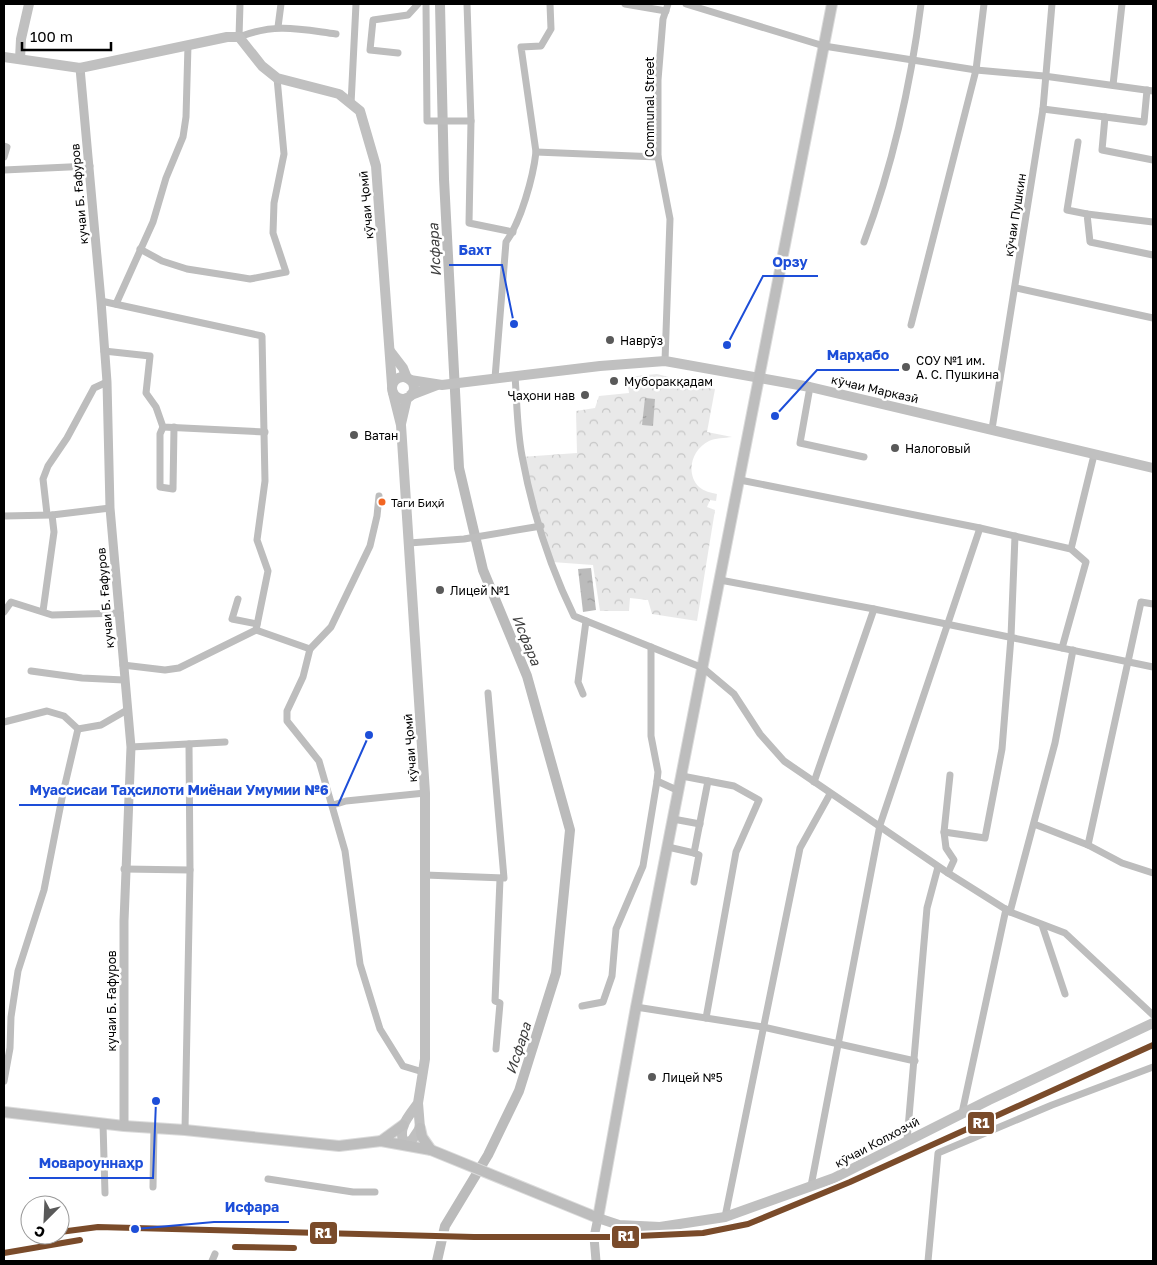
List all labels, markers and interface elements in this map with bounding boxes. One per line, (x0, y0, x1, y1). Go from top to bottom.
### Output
scale bar (22, 20, 111, 52)
text: 100 m (30, 27, 73, 45)
street label: Communal Street (642, 57, 657, 157)
street label: кучаи Б. Ғафуров (67, 143, 91, 245)
street label: кӯчаи Ҷомӣ (356, 170, 376, 240)
street label: кӯчаи Пушкин (1001, 172, 1029, 258)
water label: Исфара (424, 222, 444, 277)
callout: Бахт (449, 236, 502, 265)
text: Бахт (458, 241, 492, 258)
callout: Орзу (763, 247, 818, 276)
text: Орзу (772, 253, 808, 270)
place label: Наврӯз (620, 333, 663, 348)
marker: Наврӯз (604, 334, 616, 346)
callout: Марҳабо (817, 341, 899, 370)
text: Марҳабо (827, 346, 889, 363)
place label: СОУ №1 им. А. С. Пушкина (916, 353, 999, 382)
marker: СОУ №1 им. А. С. Пушкина (900, 361, 912, 373)
street label: кӯчаи Марказӣ (830, 372, 920, 406)
place label: Муборакқадам (624, 374, 713, 389)
marker: Муборакқадам (608, 375, 620, 387)
place label: Ҷаҳони нав (508, 388, 575, 403)
marker: Ҷаҳони нав (579, 389, 591, 401)
place label: Ватан (364, 428, 398, 443)
marker: Ватан (348, 429, 360, 441)
place label: Налоговый (905, 441, 971, 456)
marker: Налоговый (889, 442, 901, 454)
place label: Таги Биҳӣ (391, 496, 445, 509)
marker: Таги Биҳӣ (377, 497, 387, 507)
street label: кучаи Б. Ғафуров (93, 547, 117, 649)
place label: Лицей №1 (450, 583, 510, 598)
marker: Лицей №1 (434, 584, 446, 596)
water label: Исфара (509, 612, 545, 669)
street label: кӯчаи Ҷомӣ (400, 713, 420, 783)
callout: Муассисаи Таҳсилоти Миёнаи Умумии №6 (19, 776, 338, 805)
text: Муассисаи Таҳсилоти Миёнаи Умумии №6 (29, 781, 329, 798)
street label: кучаи Б. Ғафуров (104, 950, 119, 1052)
water label: Исфара (502, 1019, 535, 1076)
place label: Лицей №5 (662, 1070, 723, 1085)
marker: Лицей №5 (646, 1071, 658, 1083)
line badge: R1 (967, 1111, 995, 1135)
street label: кӯчаи Колхозчӣ (832, 1113, 922, 1171)
text: R1 (973, 1114, 989, 1131)
callout: Мовароуннаҳр (29, 1149, 153, 1178)
text: Мовароуннаҳр (39, 1154, 144, 1171)
callout: Исфара (214, 1193, 289, 1222)
north arrow (20, 1195, 70, 1245)
text: Исфара (225, 1198, 279, 1215)
line badge: R1 (309, 1221, 338, 1245)
text: С (31, 1223, 48, 1242)
text: R1 (315, 1224, 331, 1241)
line badge: R1 (611, 1225, 640, 1249)
text: R1 (618, 1227, 634, 1244)

